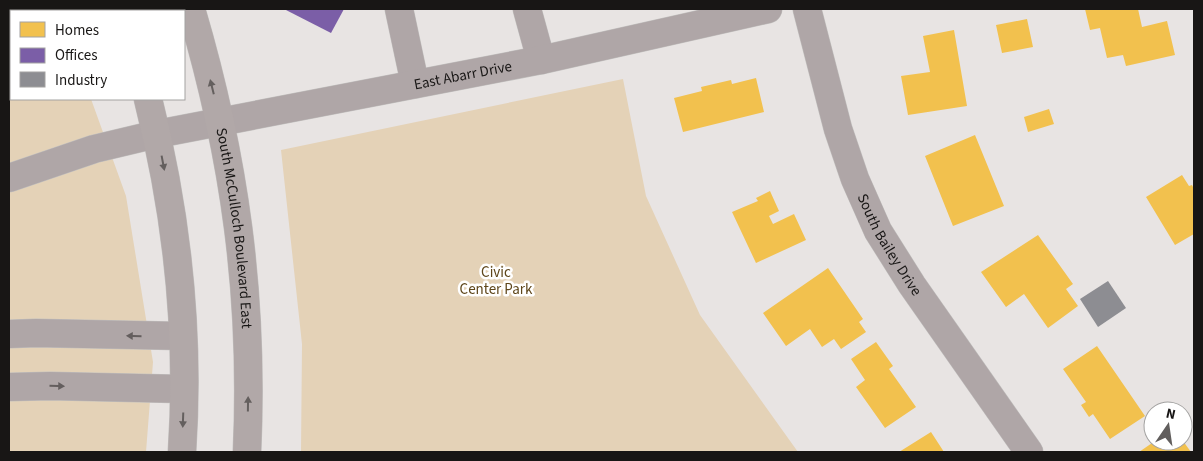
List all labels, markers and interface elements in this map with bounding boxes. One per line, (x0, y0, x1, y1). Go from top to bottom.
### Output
legend (10, 10, 185, 100)
text: Homes (55, 20, 99, 41)
text: Offices (55, 45, 98, 66)
street label: East Abarr Drive (412, 56, 514, 95)
text: Industry (55, 70, 107, 91)
one-way arrow (208, 79, 216, 94)
street label: South McCulloch Boulevard East (210, 126, 257, 329)
one-way arrow (159, 156, 167, 171)
street label: South Bailey Drive (852, 190, 926, 300)
park label: Civic Center Park (460, 262, 533, 300)
one-way arrow (125, 332, 141, 340)
one-way arrow (50, 382, 66, 390)
one-way arrow (244, 395, 252, 411)
north arrow (1143, 401, 1193, 451)
text: N (1164, 404, 1177, 425)
one-way arrow (178, 413, 186, 429)

